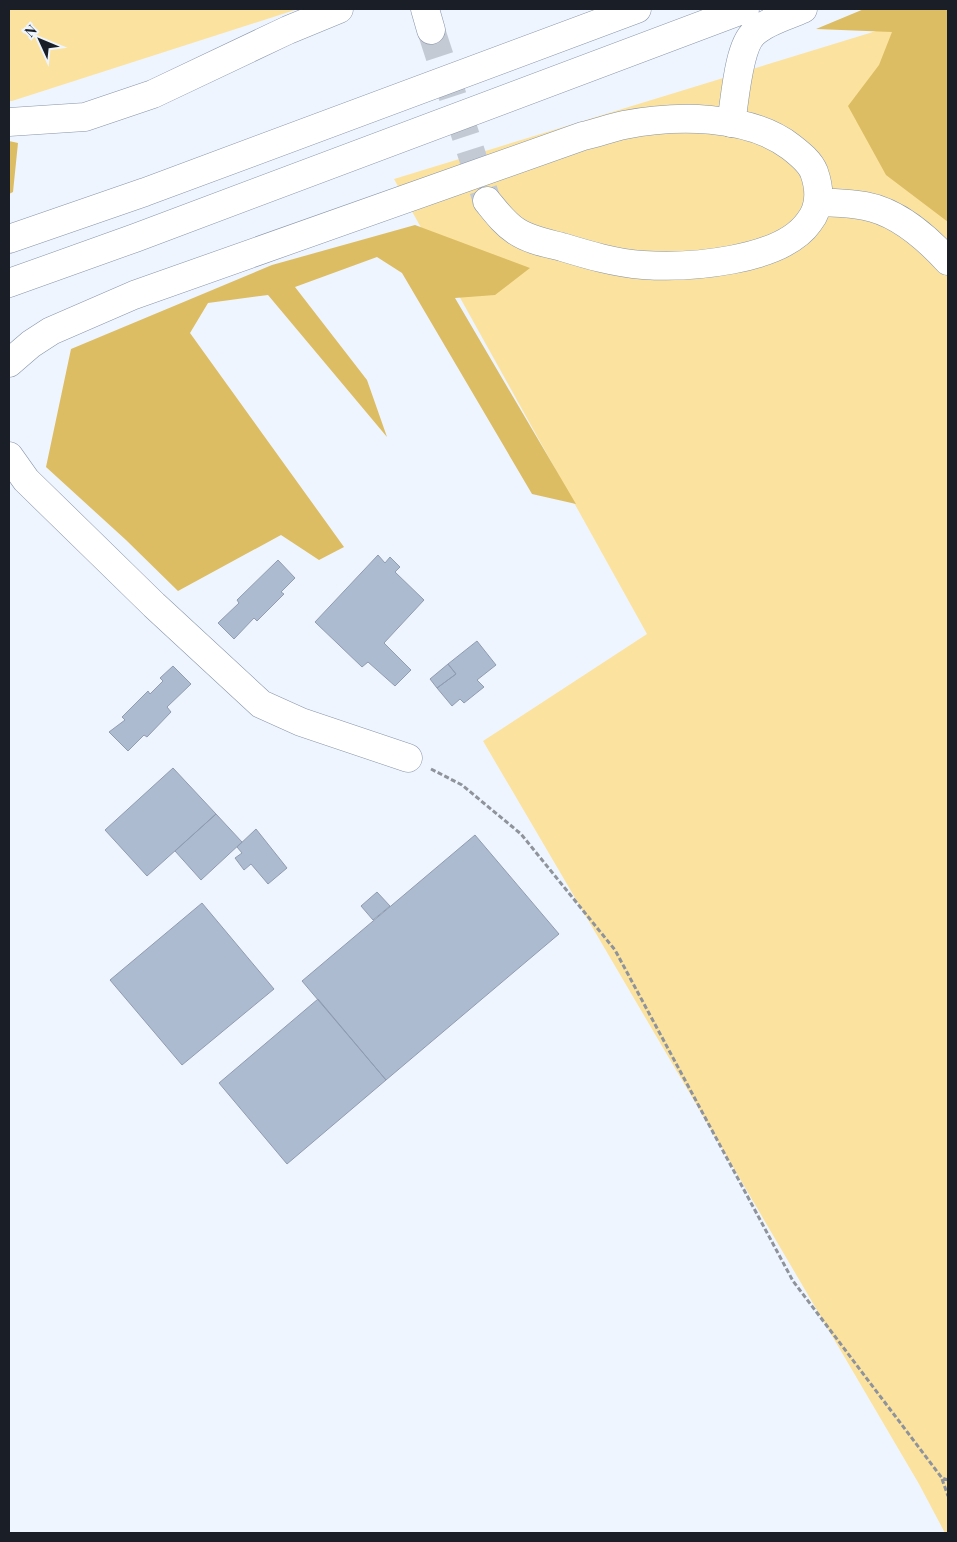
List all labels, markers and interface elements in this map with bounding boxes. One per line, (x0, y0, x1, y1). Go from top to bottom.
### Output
north arrow (15, 15, 65, 65)
text: N (20, 20, 41, 41)

